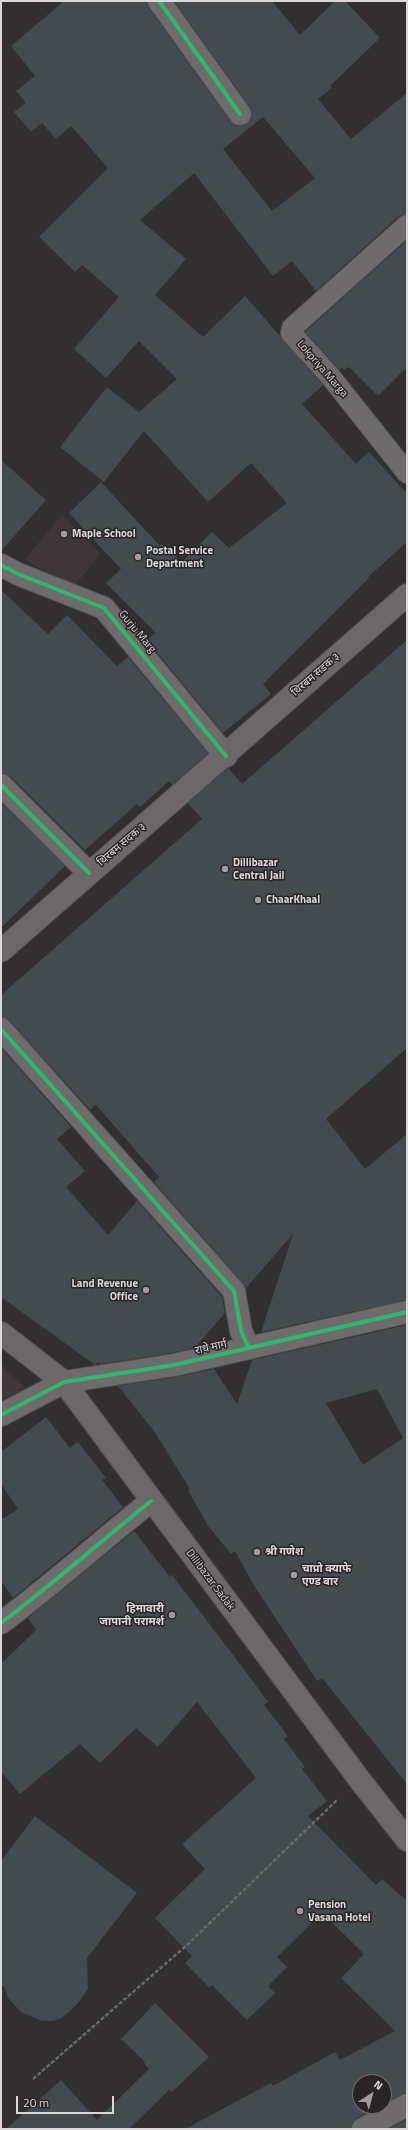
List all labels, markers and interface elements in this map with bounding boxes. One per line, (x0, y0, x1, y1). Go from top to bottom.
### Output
street label: Lokpriya Marga (294, 338, 350, 400)
place label: Maple School (72, 527, 136, 541)
marker: Maple School (59, 529, 69, 539)
place label: Postal Service Department (146, 544, 213, 570)
marker: Postal Service Department (133, 552, 143, 562)
street label: Gurju Marg (115, 608, 159, 656)
street label: थिरबम सडक ३ (289, 650, 343, 700)
street label: थिरबम सदक ३ (95, 820, 149, 870)
place label: Dillibazar Central Jail (233, 856, 284, 882)
marker: Dillibazar Central Jail (220, 864, 230, 874)
place label: ChaarKhaal (266, 893, 320, 907)
marker: ChaarKhaal (253, 895, 263, 905)
place label: Land Revenue Office (72, 1277, 138, 1303)
marker: Land Revenue Office (141, 1285, 151, 1295)
street label: राधे मार्ग (194, 1338, 228, 1358)
place label: श्री गणेश (265, 1545, 303, 1559)
street label: Dillibazar Sadak (183, 1547, 237, 1613)
marker: श्री गणेश (252, 1547, 262, 1557)
place label: चाप्रो क्याफे एण्ड बार (302, 1562, 351, 1588)
marker: चाप्रो क्याफे एण्ड बार (289, 1570, 299, 1580)
place label: हिमावारी जापानी परामर्श (99, 1602, 164, 1628)
marker: हिमावारी जापानी परामर्श (167, 1610, 177, 1620)
place label: Pension Vasana Hotel (308, 1898, 371, 1924)
marker: Pension Vasana Hotel (295, 1906, 305, 1916)
north arrow (352, 2074, 392, 2114)
text: N (371, 2076, 386, 2094)
scale bar (18, 2088, 116, 2114)
text: 20 m (23, 2093, 49, 2112)

